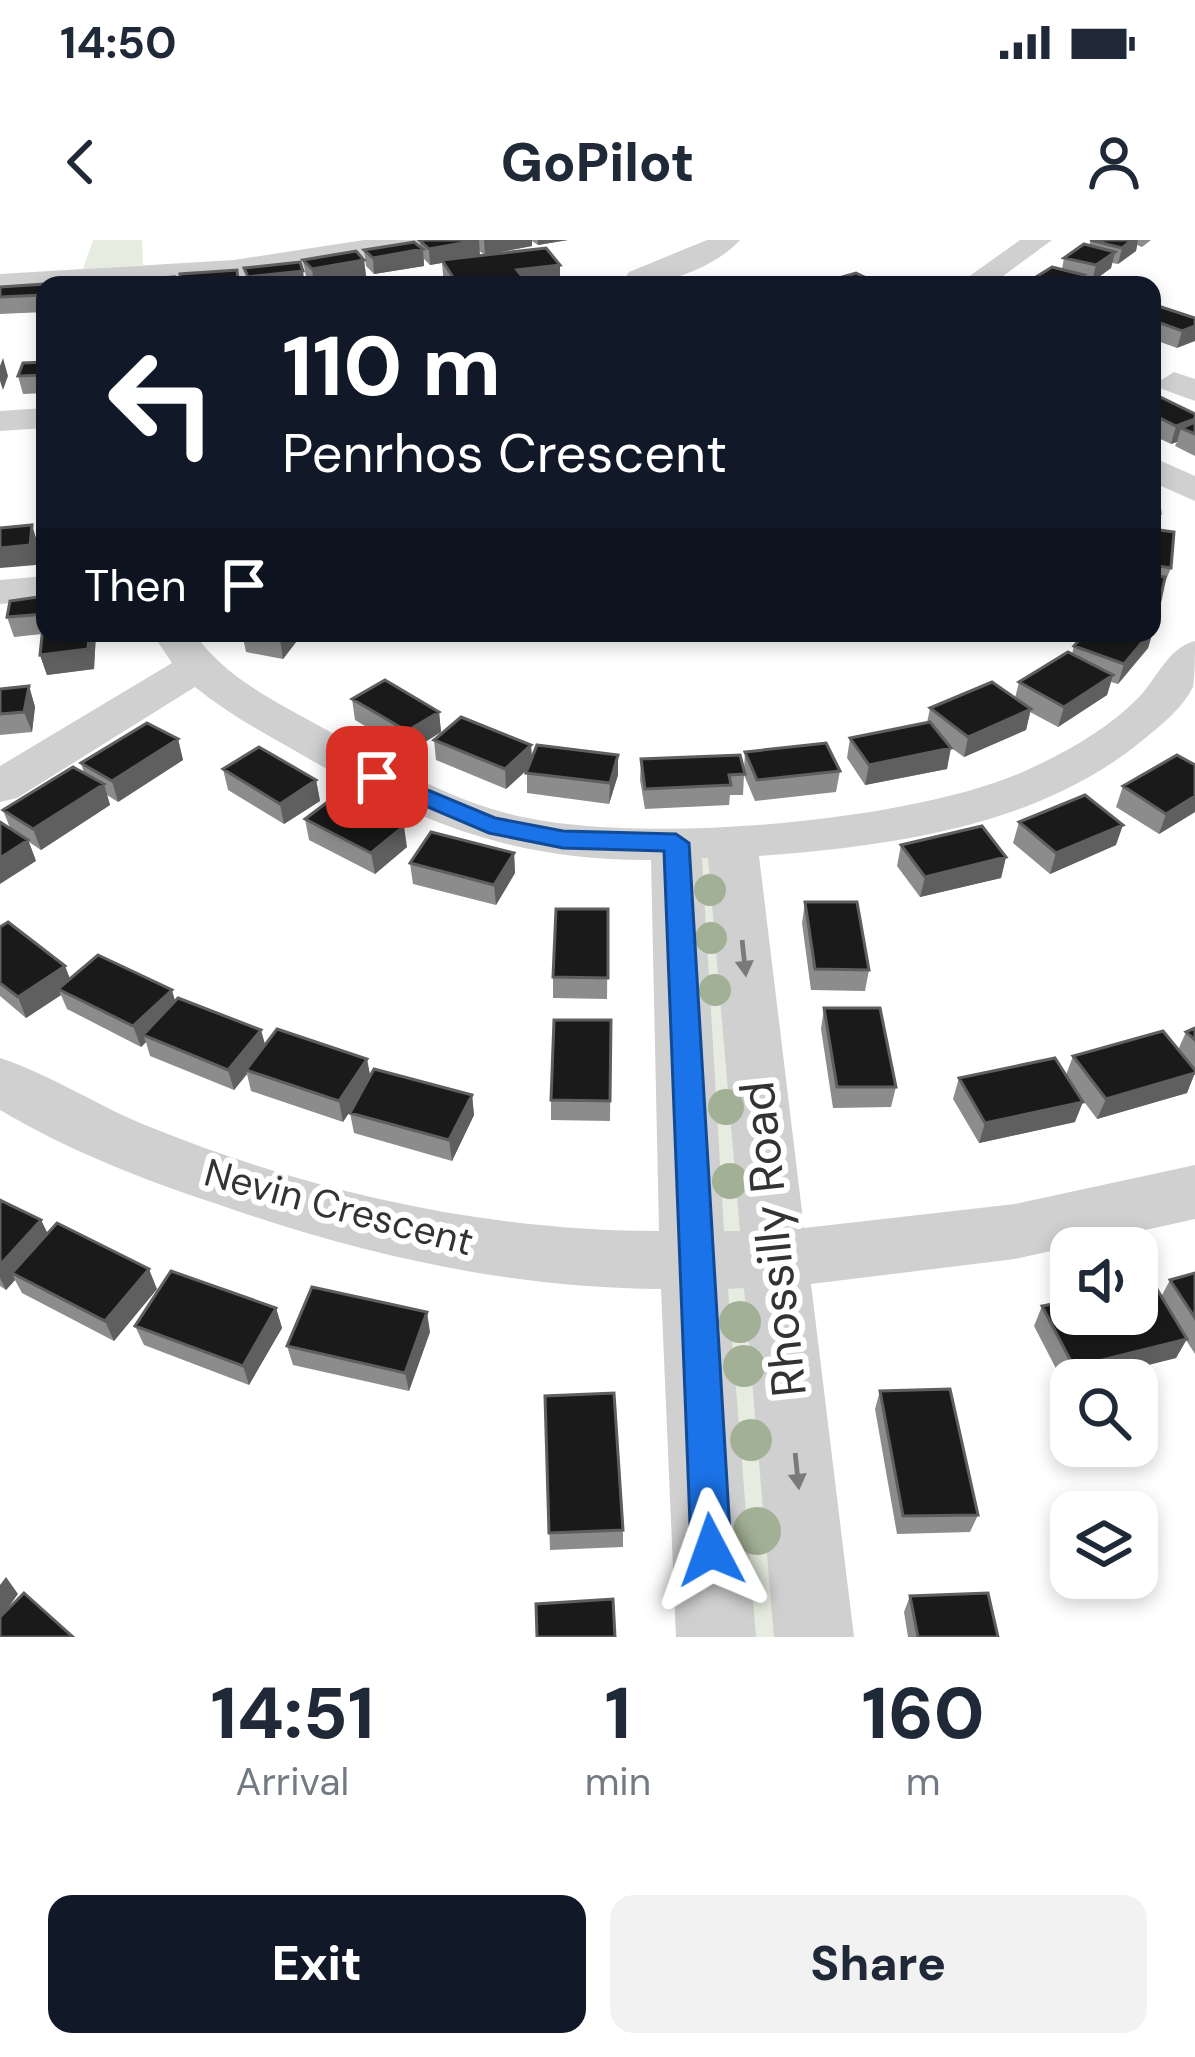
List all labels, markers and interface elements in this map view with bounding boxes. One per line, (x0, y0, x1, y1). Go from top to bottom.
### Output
text: 14:50 (60, 13, 177, 72)
text: GoPilot (501, 127, 694, 198)
icon: back (48, 129, 114, 195)
icon: person (1081, 129, 1147, 195)
text: 110 m (282, 312, 501, 421)
icon: left (84, 324, 240, 480)
text: Penrhos Crescent (282, 418, 727, 489)
icon: arrive (211, 552, 277, 618)
text: Then (84, 556, 187, 615)
pin (326, 726, 428, 828)
icon: arrive (344, 744, 410, 810)
one-way arrow (735, 940, 754, 977)
street label: Rhossilly Road (725, 1078, 821, 1400)
street label: Nevin Crescent (199, 1147, 479, 1267)
map controls (1050, 1227, 1158, 1599)
button: sound (1050, 1227, 1158, 1335)
button: search (1050, 1359, 1158, 1467)
one-way arrow (788, 1453, 807, 1491)
position arrow (648, 1487, 774, 1613)
button: layers (1050, 1491, 1158, 1599)
text: 14:51 (210, 1667, 374, 1760)
text: 1 (605, 1667, 631, 1760)
text: 160 (862, 1667, 985, 1760)
text: Arrival (236, 1756, 349, 1807)
text: min (585, 1756, 651, 1807)
text: m (906, 1756, 940, 1807)
button: Exit (48, 1895, 586, 2033)
button: Share (610, 1895, 1147, 2033)

